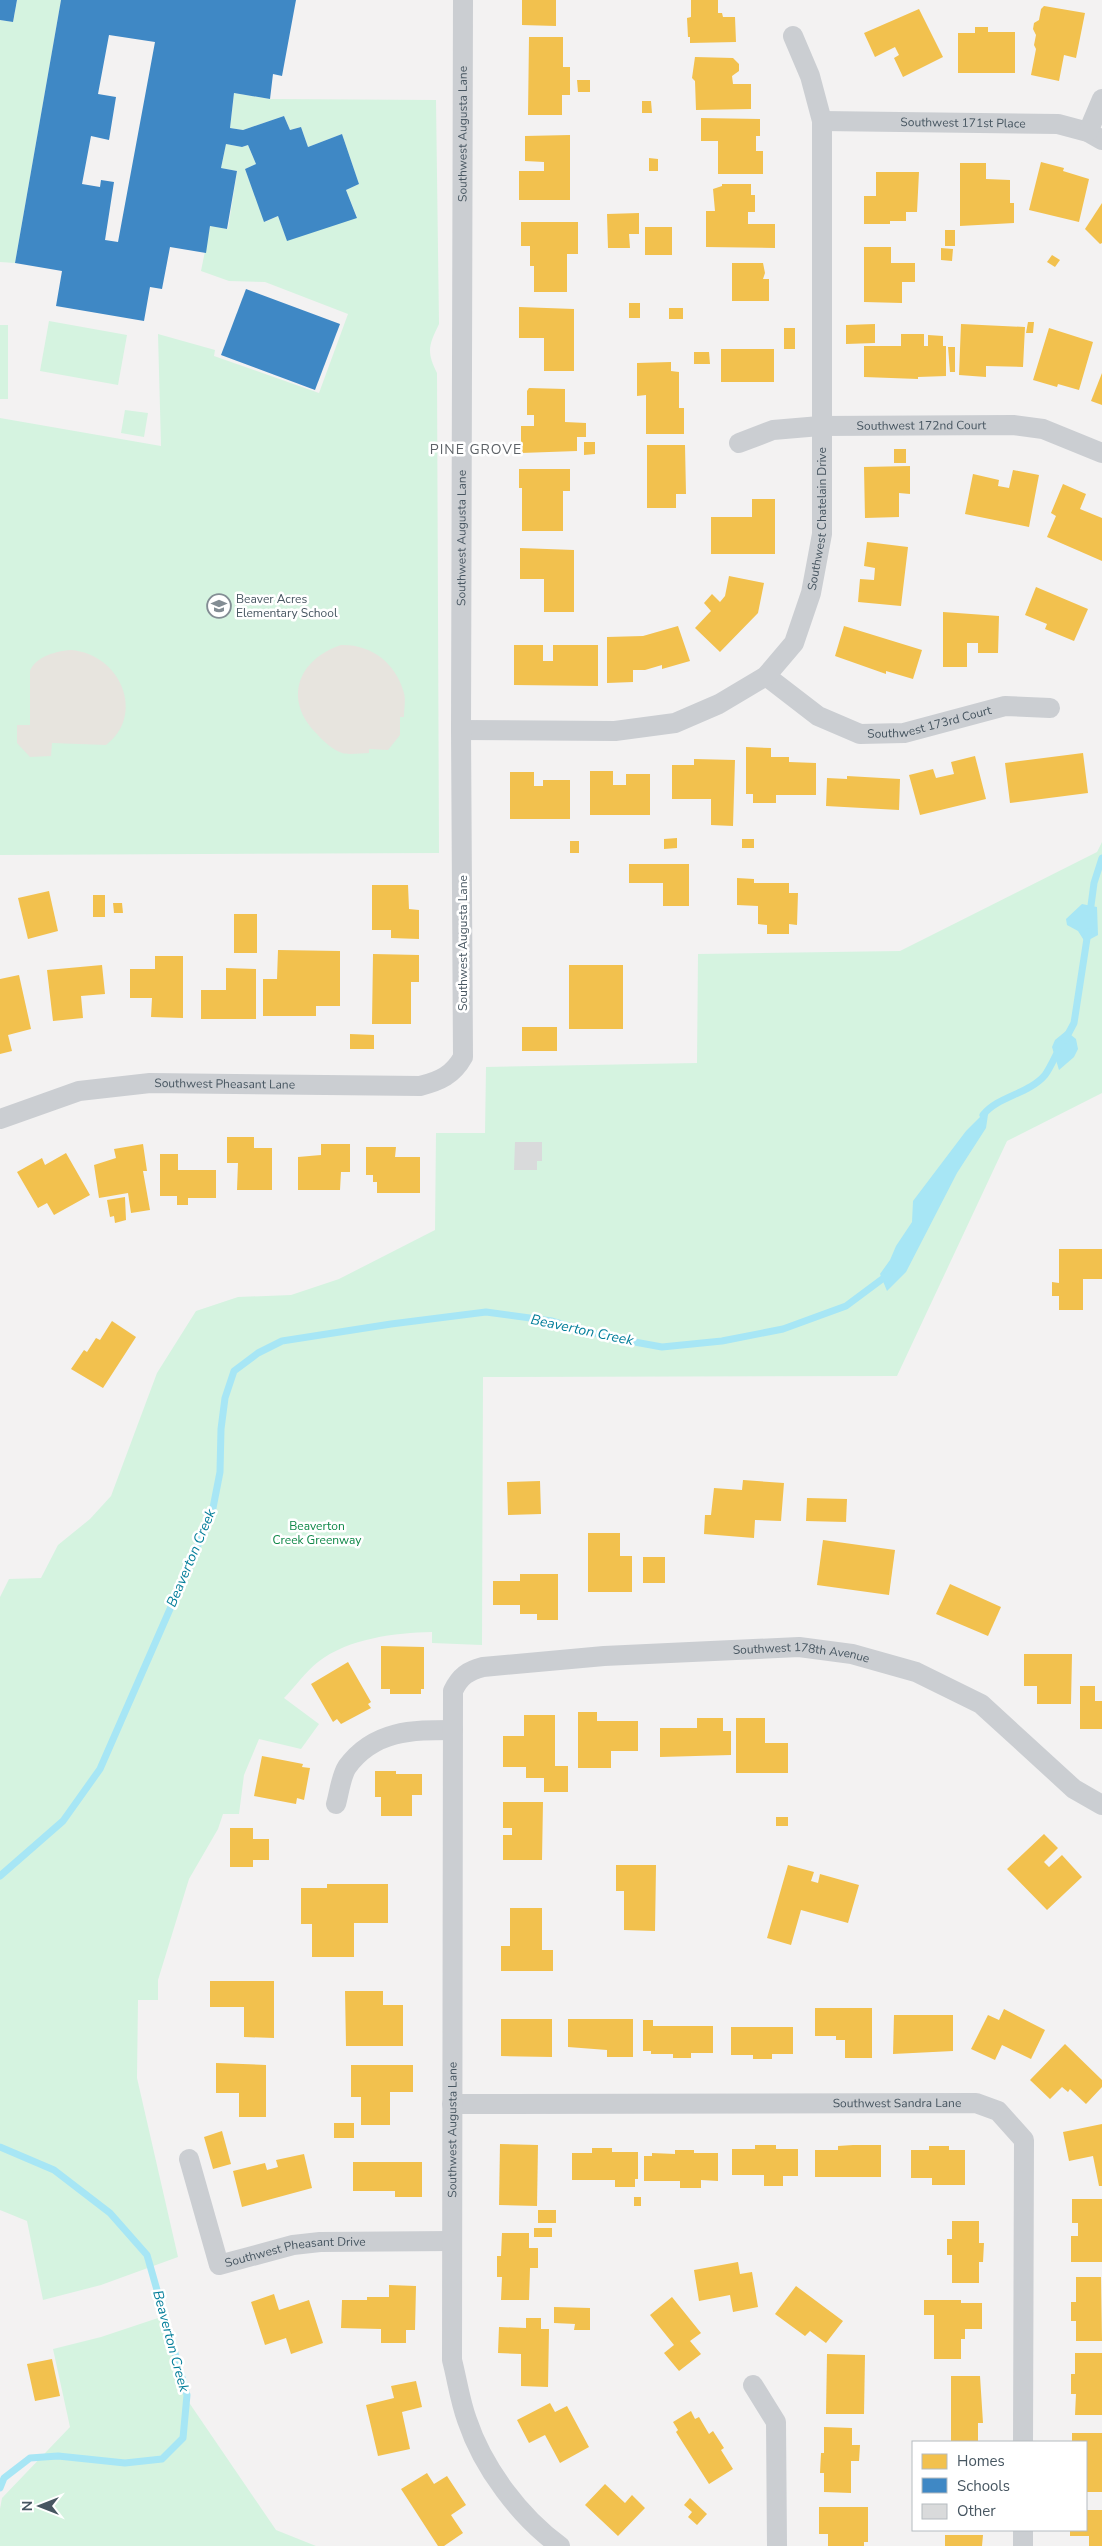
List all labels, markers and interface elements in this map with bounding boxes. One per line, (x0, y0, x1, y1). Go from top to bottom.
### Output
street label: Southwest Augusta Lane (454, 66, 471, 202)
street label: Southwest 171st Place (900, 114, 1026, 132)
street label: Southwest 172nd Court (857, 417, 987, 434)
district label: PINE GROVE (430, 440, 522, 459)
street label: Southwest Chatelain Drive (804, 447, 830, 592)
street label: Southwest Augusta Lane (453, 470, 470, 606)
place label: Beaver Acres Elementary School (236, 591, 338, 621)
school or university icon: Beaver Acres Elementary School (206, 593, 232, 619)
street label: Southwest 173rd Court (867, 702, 994, 742)
street label: Southwest Augusta Lane (455, 875, 471, 1011)
street label: Southwest Pheasant Lane (154, 1075, 295, 1093)
water label: Beaverton Creek (529, 1310, 636, 1350)
water label: Beaverton Creek (162, 1505, 221, 1610)
park label: Beaverton Creek Greenway (272, 1518, 362, 1548)
street label: Southwest 178th Avenue (732, 1639, 871, 1667)
street label: Southwest Augusta Lane (444, 2062, 460, 2198)
street label: Southwest Sandra Lane (833, 2095, 961, 2111)
street label: Southwest Pheasant Drive (223, 2234, 366, 2271)
water label: Beaverton Creek (148, 2288, 194, 2395)
legend (912, 2441, 1087, 2531)
text: Homes (957, 2451, 1005, 2471)
text: Schools (957, 2476, 1010, 2496)
north arrow (15, 2481, 65, 2531)
text: N (18, 2501, 37, 2511)
text: Other (957, 2501, 996, 2521)

